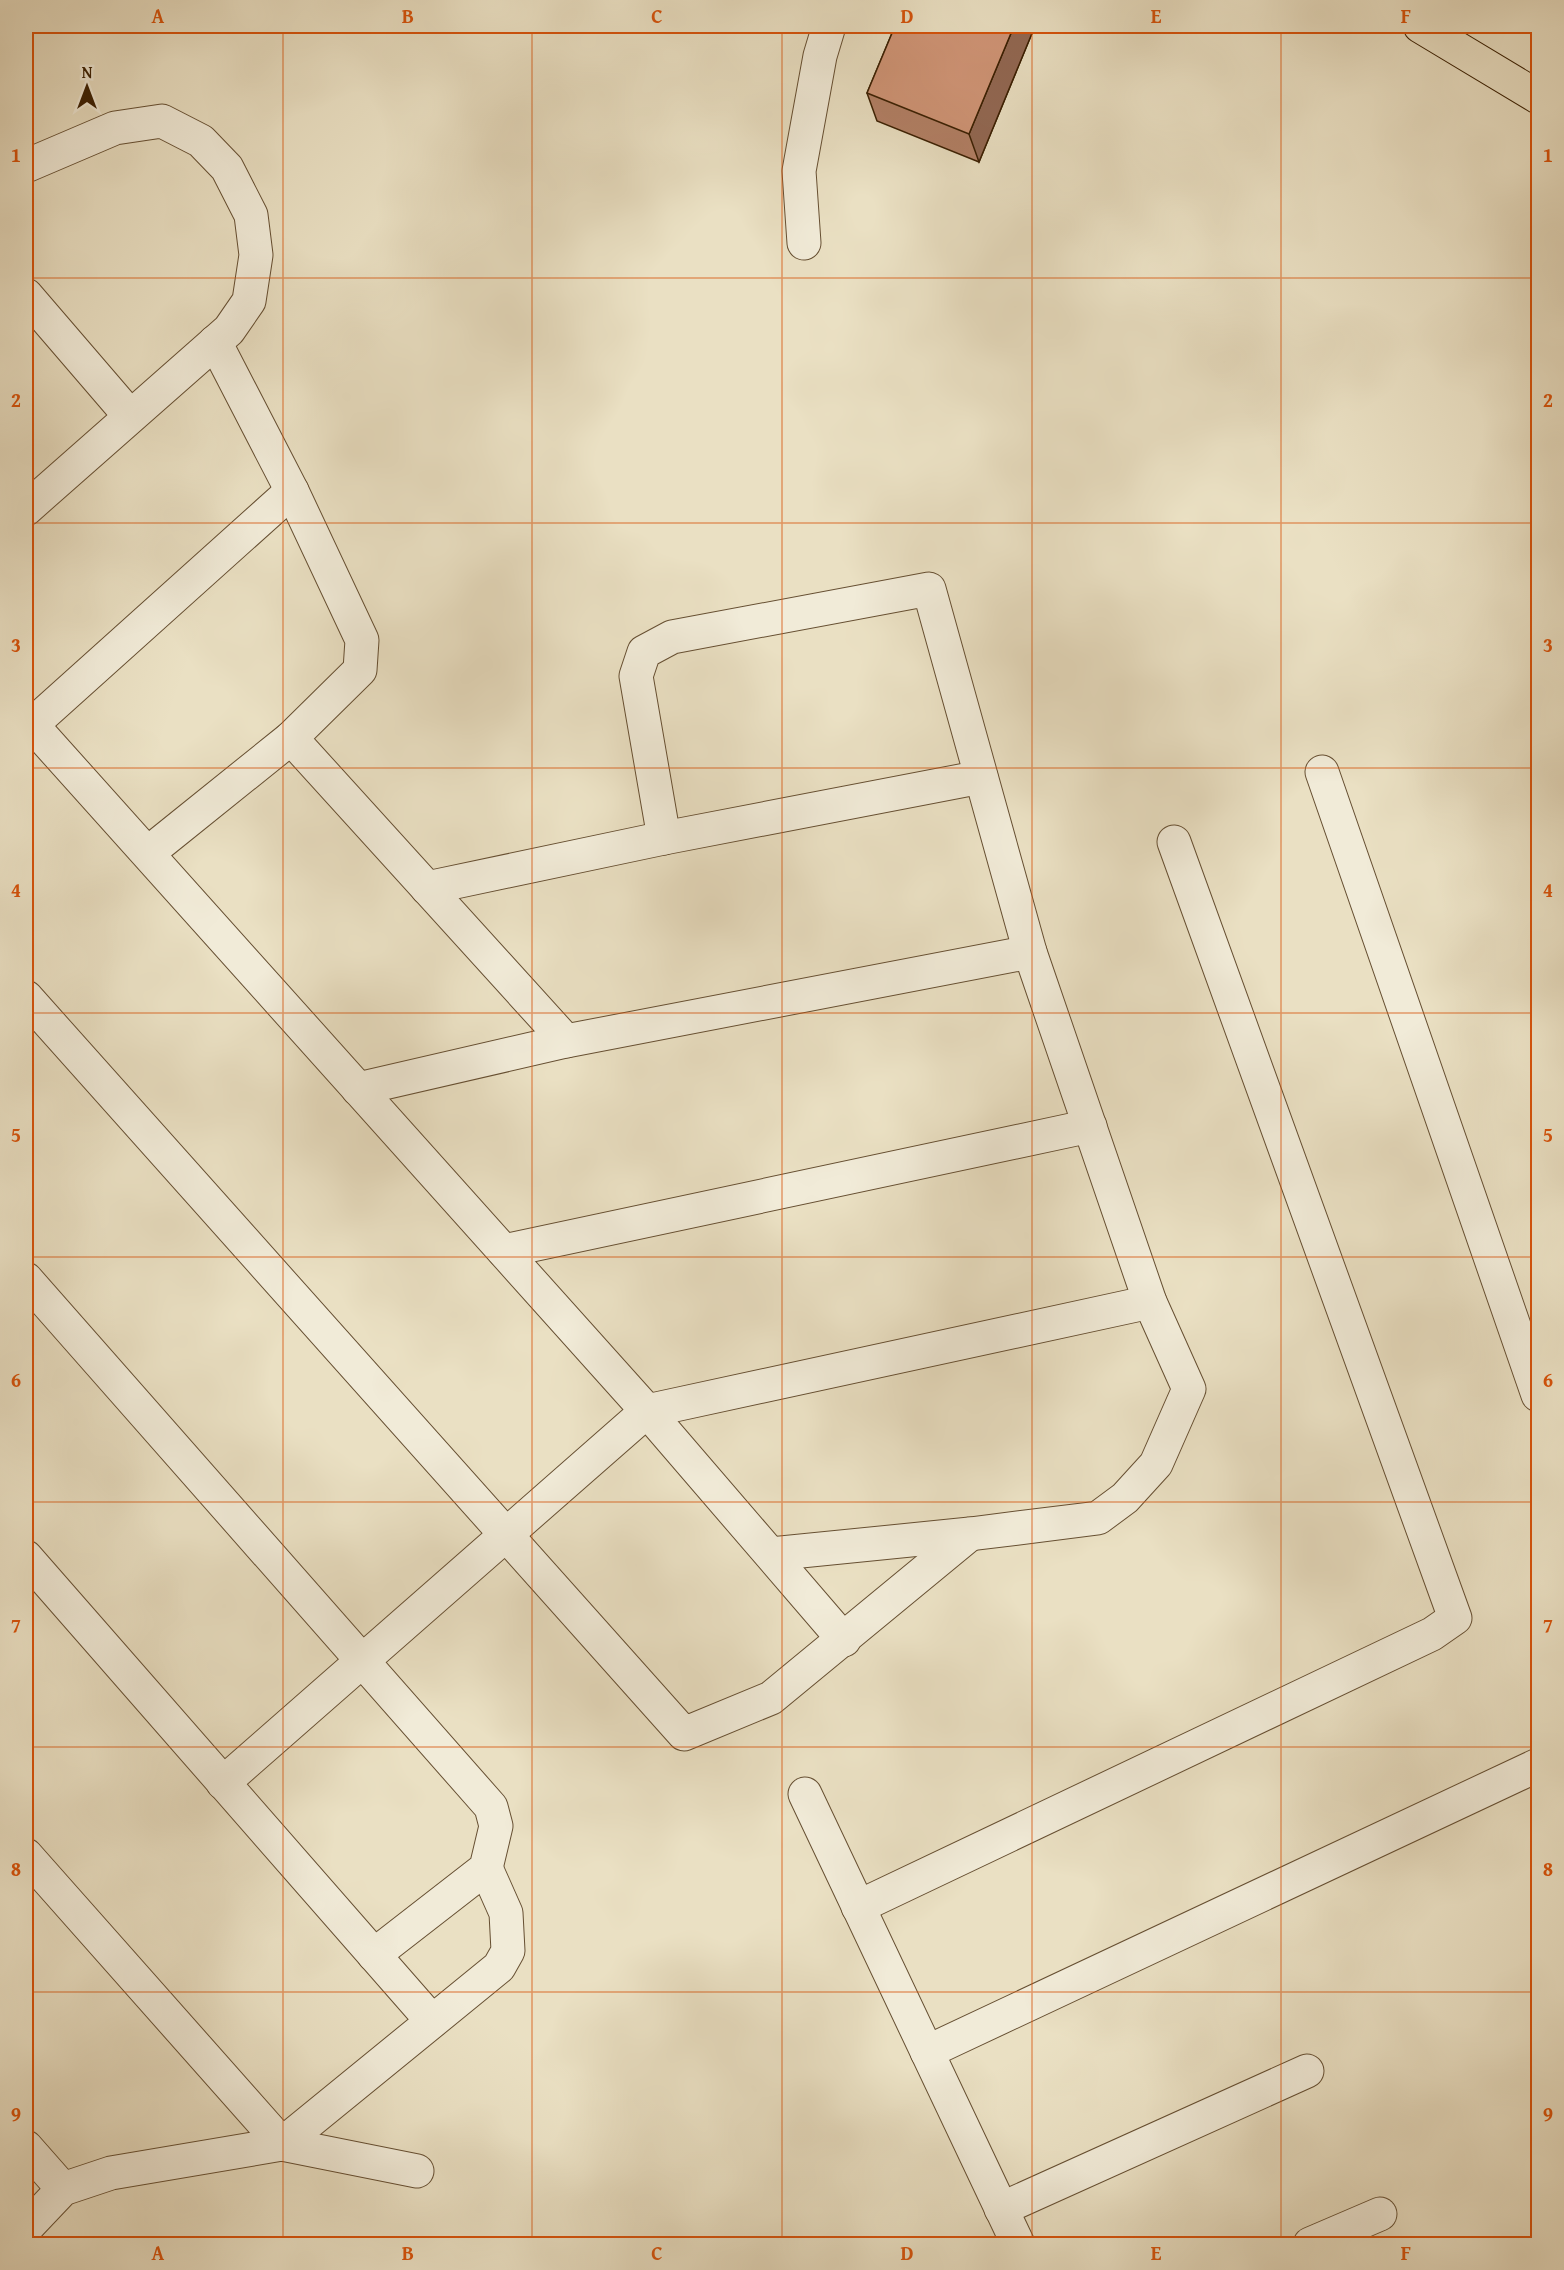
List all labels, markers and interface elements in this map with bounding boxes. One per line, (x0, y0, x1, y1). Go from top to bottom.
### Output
text: A (152, 1, 165, 30)
text: B (402, 1, 414, 30)
text: C (651, 1, 663, 30)
text: D (900, 1, 914, 30)
text: E (1151, 1, 1162, 30)
text: F (1401, 1, 1411, 30)
north arrow (57, 57, 117, 117)
text: N (82, 60, 93, 84)
text: 1 (11, 140, 21, 169)
text: 1 (1543, 140, 1553, 169)
text: 2 (11, 385, 21, 414)
text: 2 (1543, 385, 1553, 414)
text: 3 (11, 630, 21, 659)
text: 3 (1543, 630, 1553, 659)
text: 4 (11, 875, 21, 904)
text: 4 (1543, 875, 1553, 904)
text: 5 (11, 1120, 21, 1149)
text: 5 (1543, 1120, 1553, 1149)
text: 6 (11, 1365, 21, 1394)
text: 6 (1543, 1365, 1553, 1394)
text: 7 (11, 1610, 21, 1639)
text: 7 (1543, 1610, 1553, 1639)
text: 8 (11, 1854, 21, 1883)
text: 8 (1543, 1854, 1553, 1883)
text: 9 (11, 2099, 21, 2128)
text: 9 (1543, 2099, 1553, 2128)
text: A (152, 2238, 165, 2267)
text: B (402, 2238, 414, 2267)
text: C (651, 2238, 663, 2267)
text: D (900, 2238, 914, 2267)
text: E (1151, 2238, 1162, 2267)
text: F (1401, 2238, 1411, 2267)

